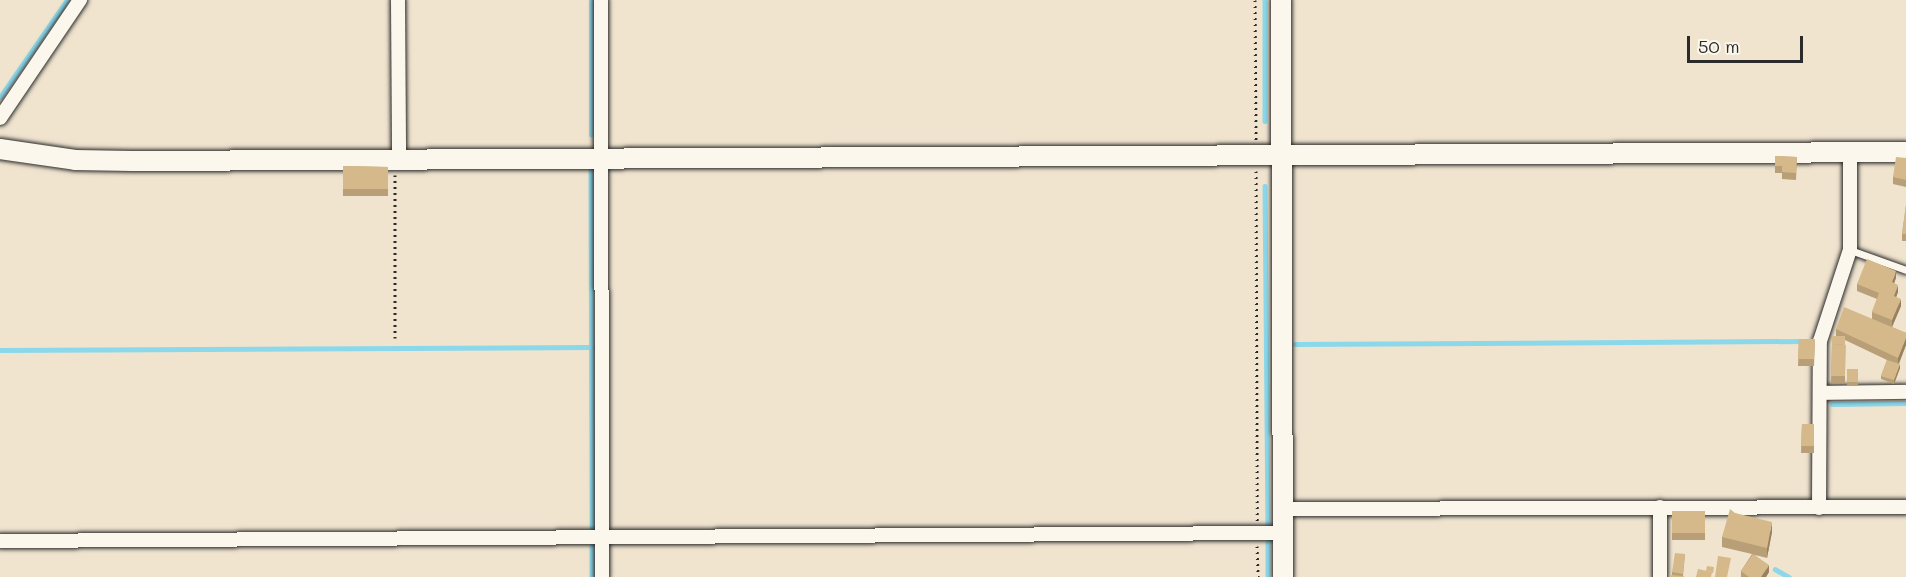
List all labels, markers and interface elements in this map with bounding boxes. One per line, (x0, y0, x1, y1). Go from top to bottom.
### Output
scale bar (1690, 24, 1806, 62)
text: 50 m (1698, 34, 1740, 58)

